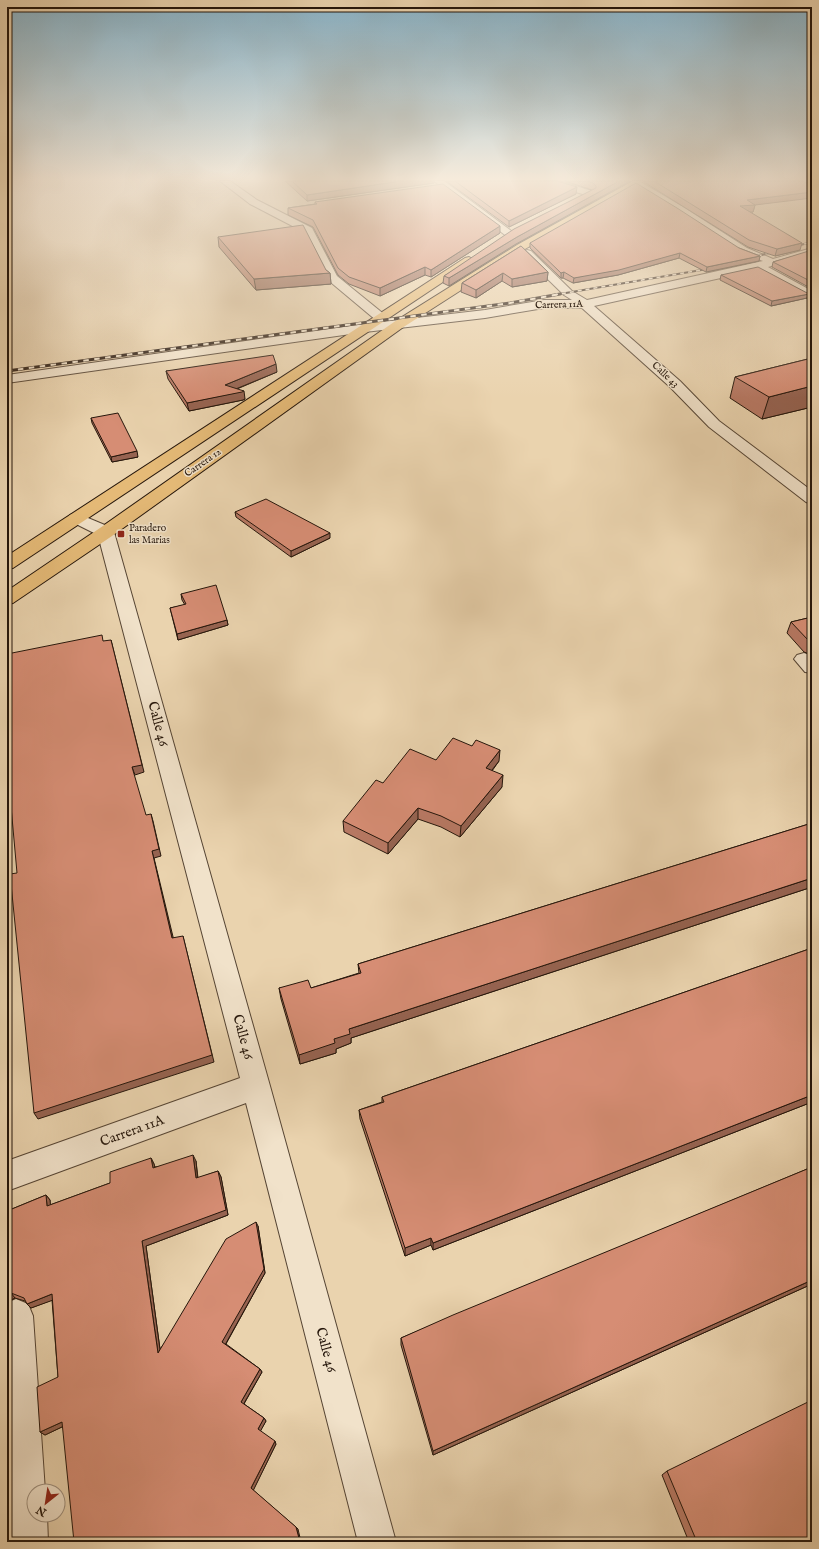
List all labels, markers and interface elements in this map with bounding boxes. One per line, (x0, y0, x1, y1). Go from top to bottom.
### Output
street label: Carrera 11A (535, 298, 583, 312)
street label: Calle 43 (649, 359, 681, 391)
street label: Carrera 12 (182, 445, 224, 480)
place label: Paradero las Marias (129, 522, 170, 547)
marker: Paradero las Marias (116, 529, 126, 539)
street label: Calle 46 (143, 699, 173, 750)
street label: Calle 46 (228, 1012, 258, 1063)
street label: Carrera 11A (97, 1111, 167, 1151)
street label: Calle 46 (311, 1325, 341, 1376)
north arrow (26, 1483, 66, 1523)
text: N (33, 1502, 50, 1520)

